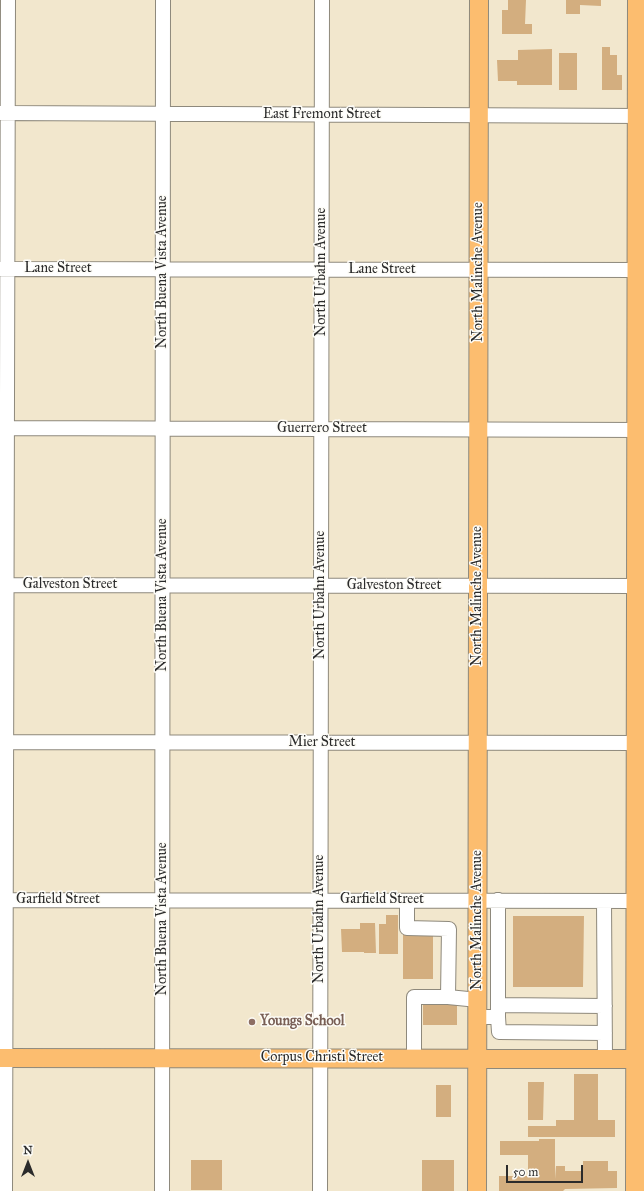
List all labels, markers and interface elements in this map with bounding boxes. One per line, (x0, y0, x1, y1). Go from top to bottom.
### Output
street label: East Fremont Street (263, 107, 381, 123)
street label: North Buena Vista Avenue (155, 195, 171, 349)
street label: North Malinche Avenue (471, 202, 487, 342)
street label: North Urbahn Avenue (314, 208, 330, 336)
street label: Lane Street (24, 261, 92, 277)
street label: Lane Street (348, 262, 416, 278)
street label: Guerrero Street (277, 421, 367, 437)
street label: North Buena Vista Avenue (155, 518, 171, 672)
street label: North Malinche Avenue (470, 526, 486, 666)
street label: North Urbahn Avenue (313, 531, 329, 659)
street label: Galveston Street (23, 577, 117, 593)
street label: Galveston Street (347, 578, 441, 594)
street label: Mier Street (288, 735, 356, 751)
street label: North Buena Vista Avenue (155, 842, 171, 996)
street label: North Malinche Avenue (470, 850, 486, 990)
street label: North Urbahn Avenue (312, 855, 328, 983)
street label: Garfield Street (16, 892, 100, 908)
street label: Garfield Street (340, 892, 424, 908)
place label: Youngs School (260, 1014, 345, 1030)
marker: Youngs School (247, 1017, 257, 1027)
street label: Corpus Christi Street (261, 1050, 383, 1066)
north arrow (8, 1143, 48, 1183)
text: N (23, 1144, 33, 1157)
scale bar (508, 1157, 585, 1183)
text: 50 m (513, 1165, 538, 1179)

